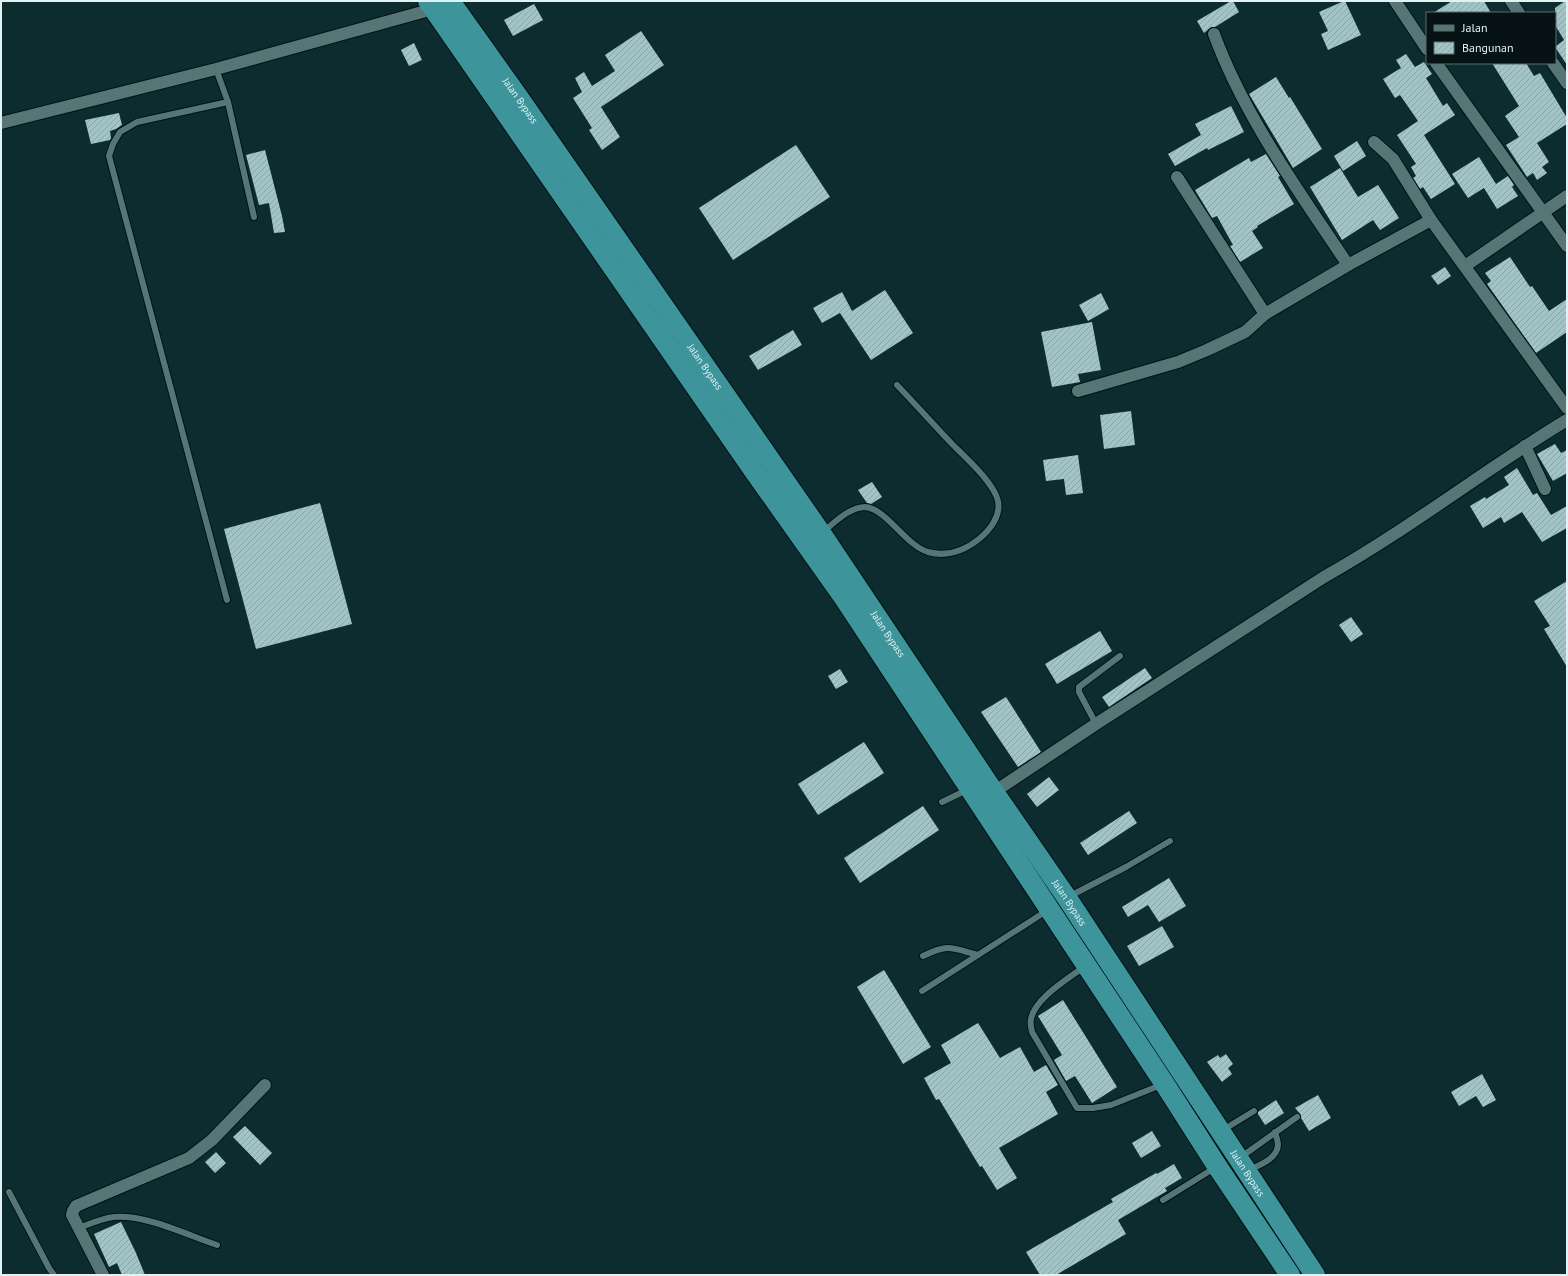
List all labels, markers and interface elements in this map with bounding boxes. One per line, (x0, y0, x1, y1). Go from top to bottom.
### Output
legend (1426, 12, 1556, 64)
text: Jalan (1461, 20, 1487, 35)
text: Bangunan (1462, 40, 1514, 55)
street label: Jalan Bypass (499, 74, 541, 126)
street label: Jalan Bypass (684, 340, 726, 392)
street label: Jalan Bypass (868, 607, 909, 660)
street label: Jalan Bypass (1049, 876, 1090, 928)
street label: Jalan Bypass (1227, 1146, 1268, 1199)

